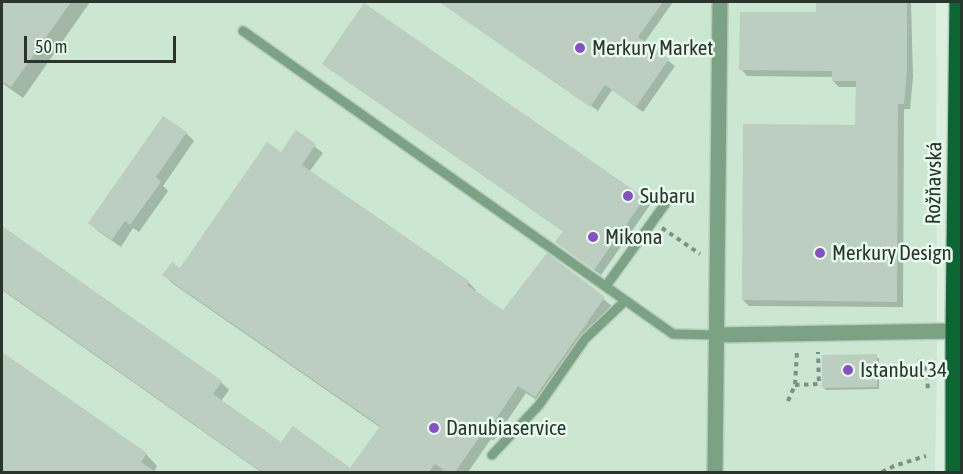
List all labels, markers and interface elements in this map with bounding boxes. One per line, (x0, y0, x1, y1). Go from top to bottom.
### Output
scale bar (27, 24, 178, 62)
place label: Merkury Market (592, 35, 713, 61)
text: 50 m (35, 36, 67, 57)
marker: Merkury Market (573, 41, 587, 55)
street label: Rožňavská (921, 141, 947, 225)
place label: Subaru (640, 183, 695, 209)
marker: Subaru (621, 189, 635, 203)
place label: Mikona (605, 224, 663, 250)
marker: Mikona (586, 230, 600, 244)
place label: Merkury Design (832, 240, 952, 266)
marker: Merkury Design (813, 246, 827, 260)
place label: Istanbul 34 (860, 357, 947, 383)
marker: Istanbul 34 (841, 363, 855, 377)
place label: Danubiaservice (446, 415, 566, 441)
marker: Danubiaservice (427, 421, 441, 435)

